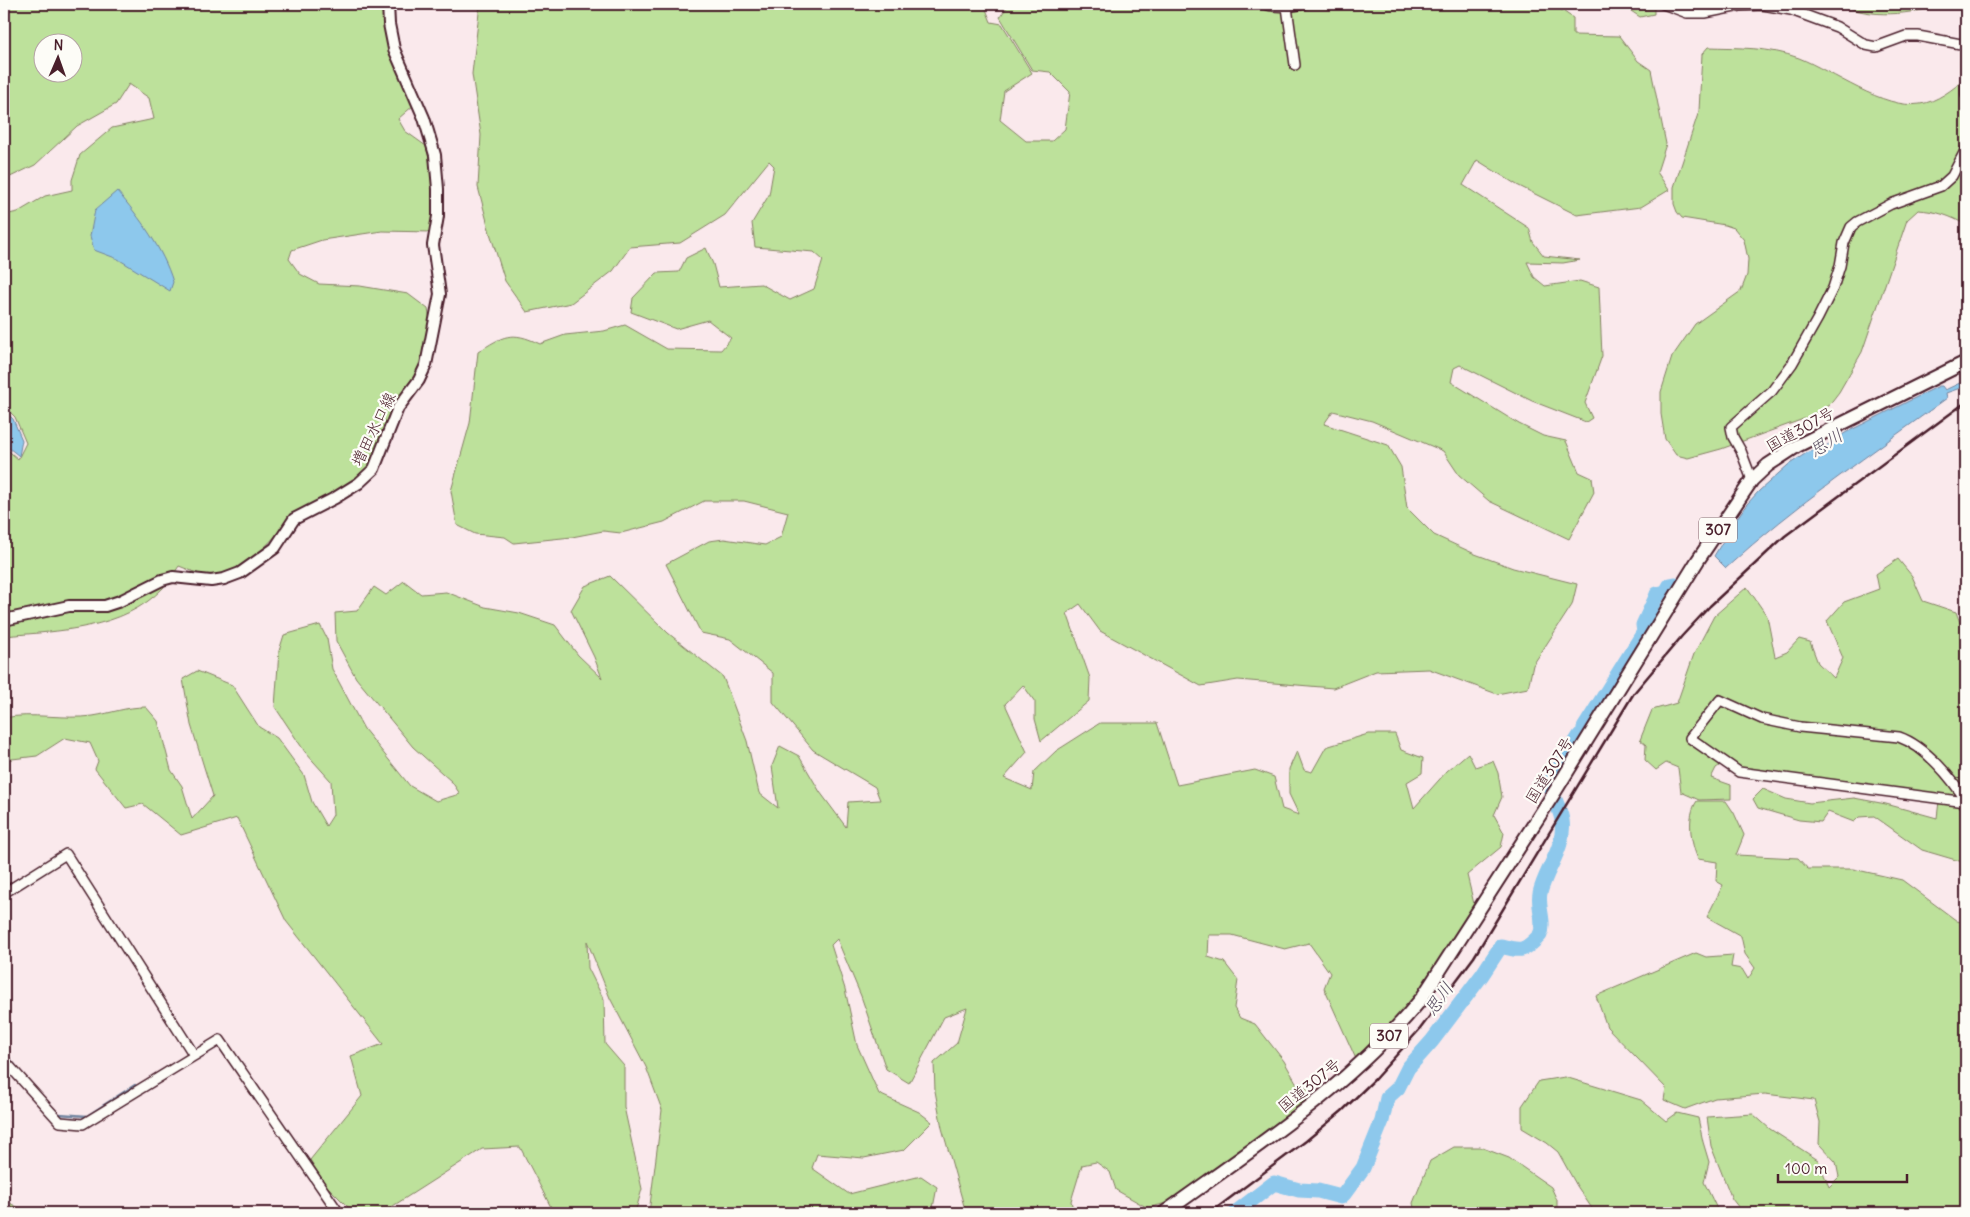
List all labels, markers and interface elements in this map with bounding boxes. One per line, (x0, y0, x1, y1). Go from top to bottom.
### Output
north arrow (32, 32, 82, 82)
text: N (53, 36, 64, 54)
street label: 増田水口線 (346, 389, 400, 469)
street label: 国道307号 (1762, 402, 1838, 456)
water label: 思川 (1804, 423, 1847, 462)
road number: 307 (1699, 518, 1737, 542)
street label: 国道307号 (1521, 733, 1577, 807)
water label: 思川 (1419, 977, 1458, 1020)
road number: 307 (1370, 1024, 1408, 1048)
street label: 国道307号 (1273, 1054, 1345, 1116)
scale bar (1778, 1152, 1906, 1184)
text: 100 m (1785, 1159, 1827, 1178)

